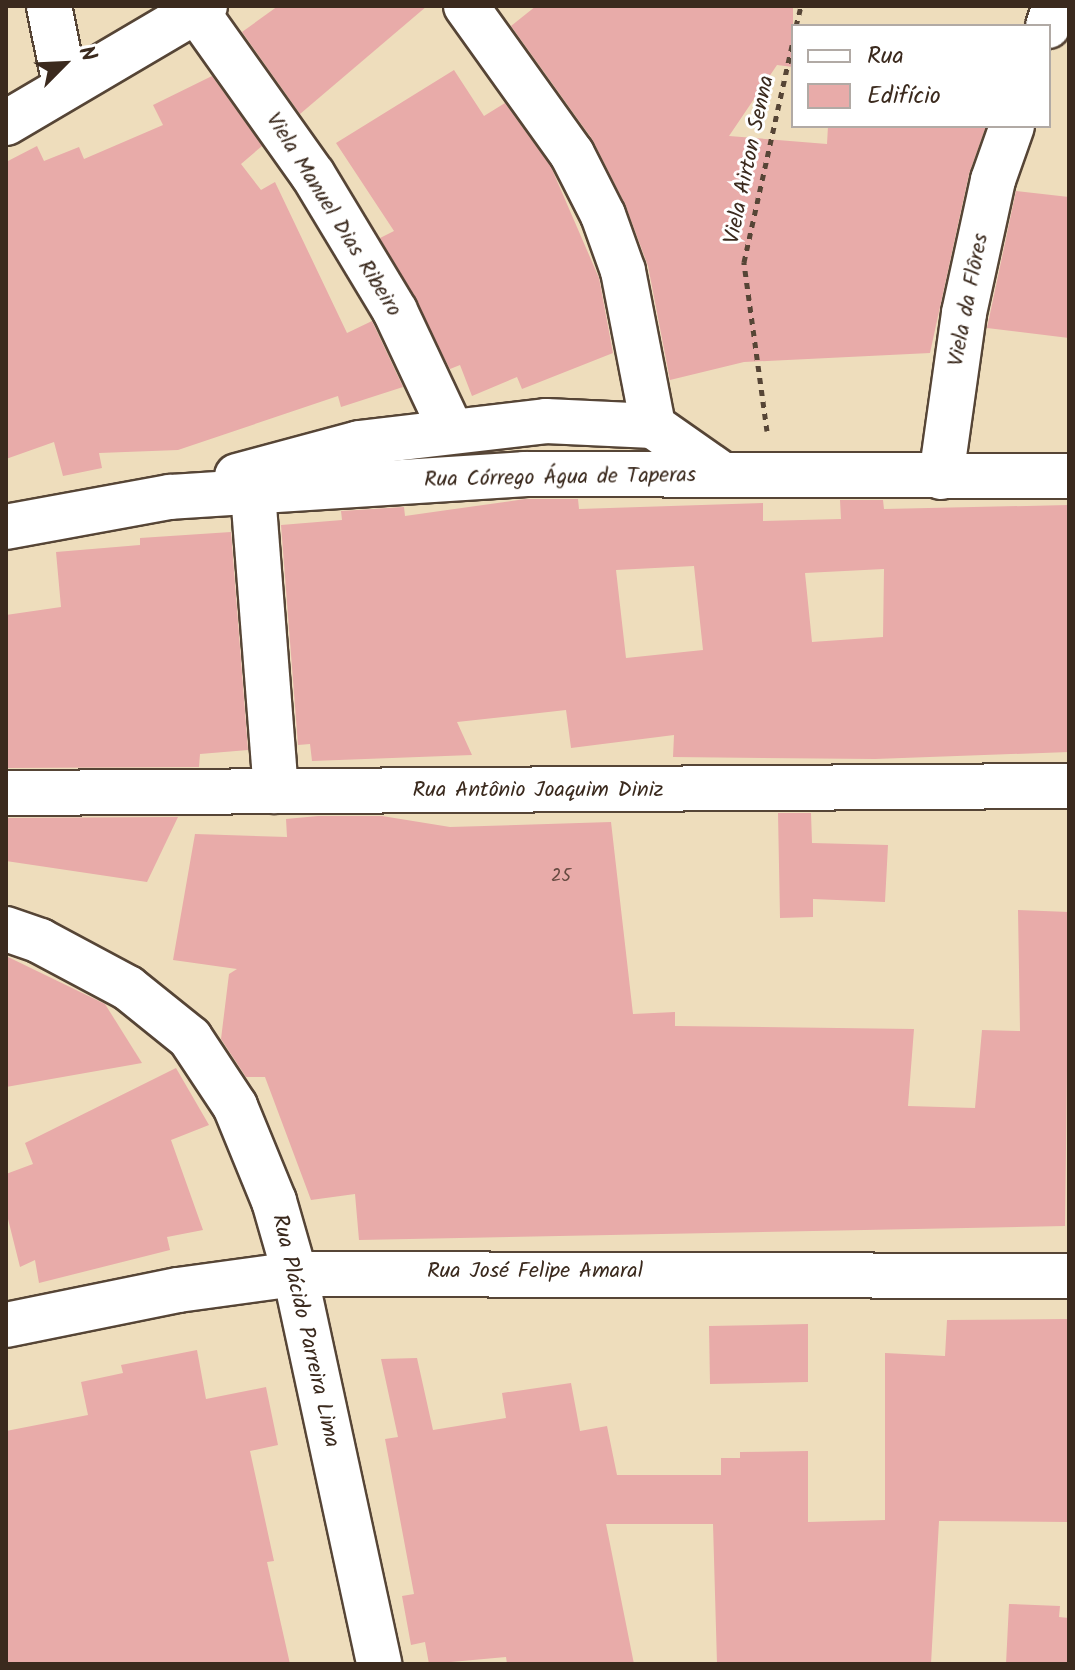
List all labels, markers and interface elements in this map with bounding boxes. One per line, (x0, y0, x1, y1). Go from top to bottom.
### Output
north arrow (24, 24, 104, 104)
legend (791, 24, 1051, 128)
text: Rua (867, 37, 904, 76)
text: N (68, 41, 105, 67)
street label: Viela Airton Senna (719, 73, 781, 247)
text: Edifício (867, 77, 941, 116)
street label: Viela Manuel Dias Ribeiro (259, 108, 407, 322)
street label: Viela da Flôres (943, 231, 995, 369)
street label: Rua Córrego Água de Taperas (424, 462, 696, 494)
street label: Rua Antônio Joaquim Diniz (412, 778, 664, 804)
house number: 25 (551, 866, 571, 888)
street label: Rua Plácido Parreira Lima (265, 1212, 345, 1450)
street label: Rua José Felipe Amaral (427, 1259, 643, 1285)

